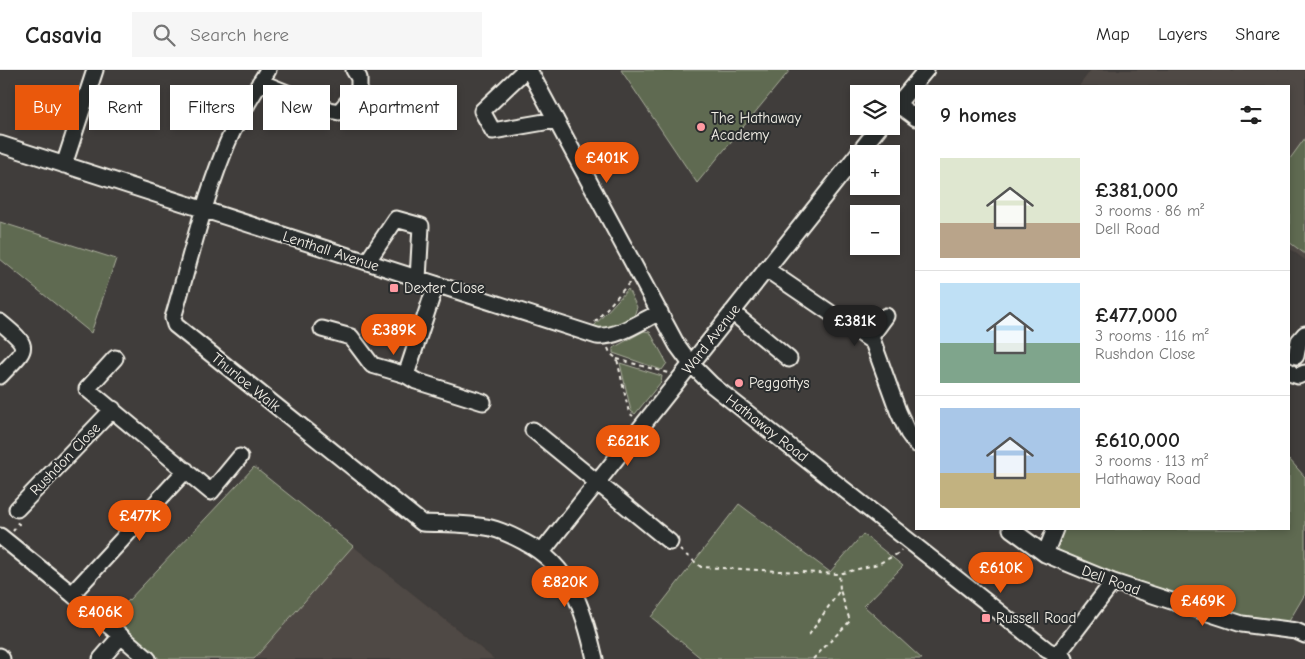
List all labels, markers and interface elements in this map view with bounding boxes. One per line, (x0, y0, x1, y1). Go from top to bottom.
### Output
search box (132, 12, 482, 57)
text: Casavia (25, 21, 102, 49)
icon: search (150, 21, 178, 49)
text: Search here (190, 24, 289, 46)
text: Map (1096, 24, 1130, 45)
text: Layers (1158, 24, 1207, 45)
text: Share (1235, 24, 1280, 45)
chip: Buy (15, 85, 79, 130)
chip: Rent (89, 85, 160, 130)
chip: Filters (170, 85, 253, 130)
chip: New (263, 85, 330, 130)
chip: Apartment (340, 85, 457, 130)
map controls (850, 85, 900, 255)
button: layers (850, 85, 900, 135)
icon: filters (1237, 101, 1265, 129)
text: 9 homes (940, 103, 1016, 127)
place label: The Hathaway Academy (711, 109, 801, 144)
marker: The Hathaway Academy (695, 121, 707, 133)
pin: £401K (572, 142, 642, 184)
button: + (850, 145, 900, 195)
text: £401K (586, 149, 628, 167)
icon: home (980, 178, 1040, 238)
text: £381,000 (1095, 178, 1178, 202)
text: 3 rooms · 86 m² (1095, 202, 1204, 220)
button: − (850, 205, 900, 255)
text: Dell Road (1095, 220, 1160, 238)
street label: Lenthall Avenue (280, 227, 382, 275)
place label: Dexter Close (404, 279, 485, 297)
marker: Dexter Close (388, 282, 400, 294)
street label: Ward Avenue (678, 300, 744, 378)
icon: home (980, 303, 1040, 363)
text: £477,000 (1095, 303, 1178, 327)
pin: £381K (820, 304, 890, 347)
text: £381K (834, 312, 876, 330)
pin: £389K (359, 314, 429, 356)
text: £389K (372, 321, 416, 339)
text: 3 rooms · 116 m² (1095, 327, 1209, 345)
text: Rushdon Close (1095, 345, 1195, 363)
street label: Thurloe Walk (208, 349, 285, 416)
place label: Peggottys (749, 374, 810, 392)
marker: Peggottys (733, 377, 745, 389)
street label: Hathaway Road (722, 390, 812, 466)
street label: Rushdon Close (26, 419, 104, 499)
pin: £621K (593, 424, 663, 467)
icon: home (980, 428, 1040, 488)
text: £610,000 (1095, 428, 1180, 452)
text: £621K (607, 432, 649, 450)
text: 3 rooms · 113 m² (1095, 452, 1208, 470)
text: Hathaway Road (1095, 470, 1201, 488)
pin: £477K (105, 500, 175, 542)
text: £477K (119, 507, 161, 525)
pin: £610K (966, 552, 1036, 594)
text: £610K (979, 559, 1023, 577)
street label: Dell Road (1079, 561, 1143, 599)
pin: £820K (530, 566, 600, 608)
text: £820K (543, 573, 587, 591)
pin: £469K (1168, 584, 1238, 627)
text: £469K (1181, 592, 1225, 610)
pin: £406K (65, 596, 135, 638)
text: £406K (78, 603, 122, 621)
place label: Russell Road (996, 609, 1077, 627)
marker: Russell Road (980, 612, 992, 624)

